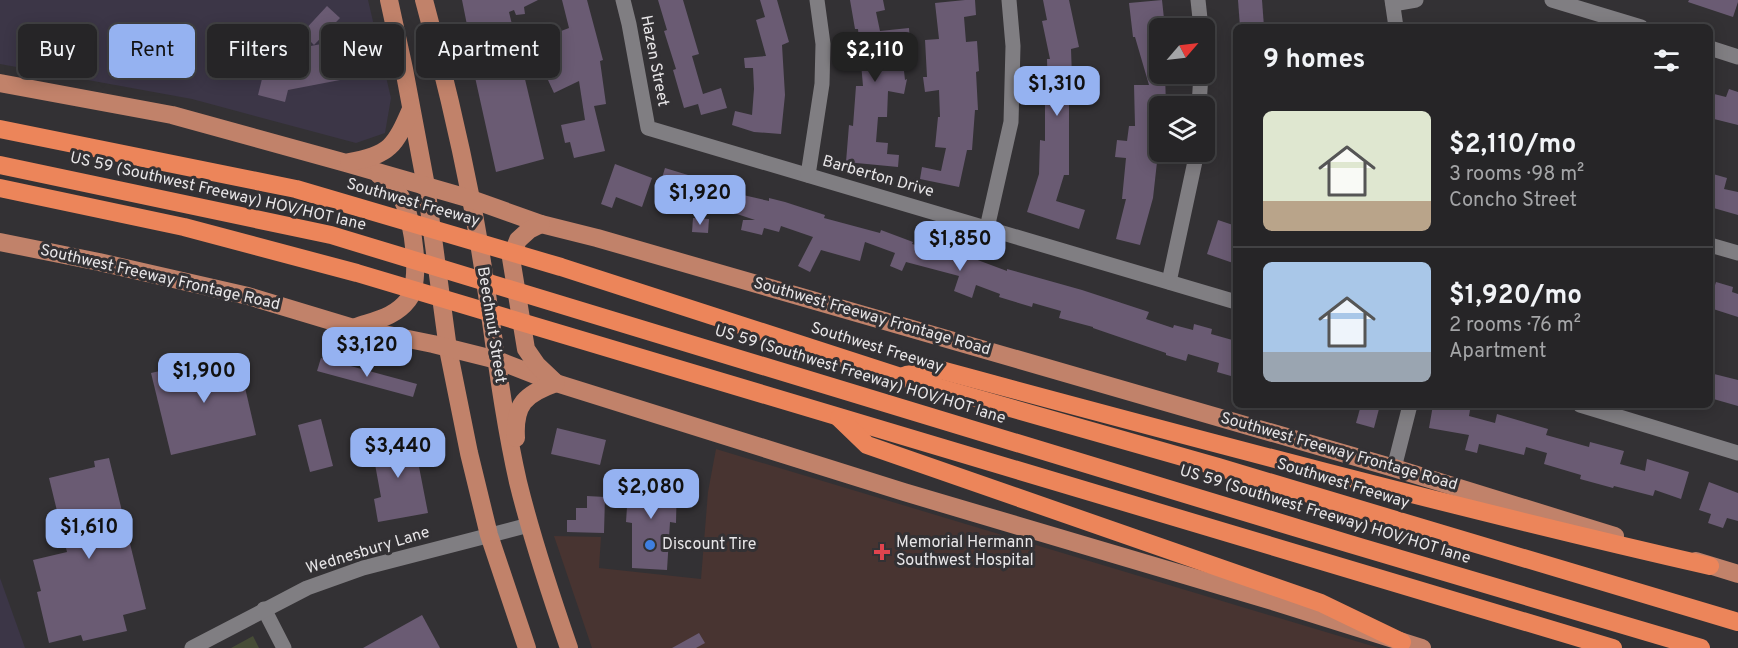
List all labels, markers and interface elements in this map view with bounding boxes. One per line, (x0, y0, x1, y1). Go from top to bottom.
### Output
street label: Hazen Street (635, 14, 673, 108)
north arrow (1149, 18, 1215, 84)
map controls (1149, 18, 1215, 162)
chip: Buy (18, 24, 97, 78)
chip: Rent (109, 24, 195, 78)
chip: Filters (207, 24, 309, 78)
chip: New (321, 24, 404, 78)
chip: Apartment (416, 24, 560, 78)
pin: $2,110 (826, 32, 924, 83)
text: $2,110 (846, 38, 904, 64)
text: 9 homes (1263, 44, 1365, 77)
icon: filters (1650, 44, 1683, 77)
pin: $1,310 (1008, 66, 1106, 117)
text: $1,310 (1028, 72, 1086, 98)
button: layers (1149, 96, 1215, 162)
text: $2,110/mo (1449, 129, 1576, 162)
icon: home (1311, 135, 1383, 207)
street label: US 59 (Southwest Freeway) HOV/HOT lane (68, 148, 368, 236)
street label: Barberton Drive (820, 151, 936, 203)
text: 3 rooms · 98 m² (1449, 162, 1584, 188)
street label: Southwest Freeway (344, 174, 482, 232)
pin: $1,920 (651, 175, 749, 226)
text: $1,920 (669, 181, 731, 207)
text: Concho Street (1449, 188, 1577, 214)
pin: $1,850 (911, 221, 1009, 272)
text: $1,850 (928, 227, 992, 253)
street label: Southwest Freeway Frontage Road (38, 241, 282, 315)
street label: Beechnut Street (472, 265, 510, 385)
street label: Southwest Freeway Frontage Road (751, 274, 993, 360)
text: $1,920/mo (1449, 280, 1582, 313)
icon: home (1311, 286, 1383, 358)
text: 2 rooms · 76 m² (1449, 313, 1581, 339)
street label: Southwest Freeway (808, 319, 946, 377)
street label: US 59 (Southwest Freeway) HOV/HOT lane (712, 321, 1008, 429)
pin: $3,120 (318, 327, 416, 378)
text: $3,120 (336, 333, 398, 359)
text: Apartment (1449, 339, 1547, 365)
pin: $1,900 (155, 353, 253, 404)
text: $1,900 (172, 359, 236, 385)
street label: Southwest Freeway Frontage Road (1218, 409, 1460, 495)
pin: $3,440 (349, 428, 447, 479)
text: $3,440 (364, 434, 432, 460)
street label: Southwest Freeway (1274, 455, 1412, 513)
street label: US 59 (Southwest Freeway) HOV/HOT lane (1177, 461, 1473, 569)
pin: $2,080 (602, 469, 700, 520)
text: $2,080 (617, 475, 685, 501)
pin: $1,610 (40, 509, 138, 560)
text: $1,610 (60, 515, 118, 541)
street label: Wednesbury Lane (304, 523, 432, 579)
place label: Memorial Hermann Southwest Hospital (896, 533, 1034, 571)
place label: Discount Tire (662, 535, 756, 555)
marker: Discount Tire (643, 538, 657, 552)
marker: Memorial Hermann Southwest Hospital (873, 543, 891, 561)

